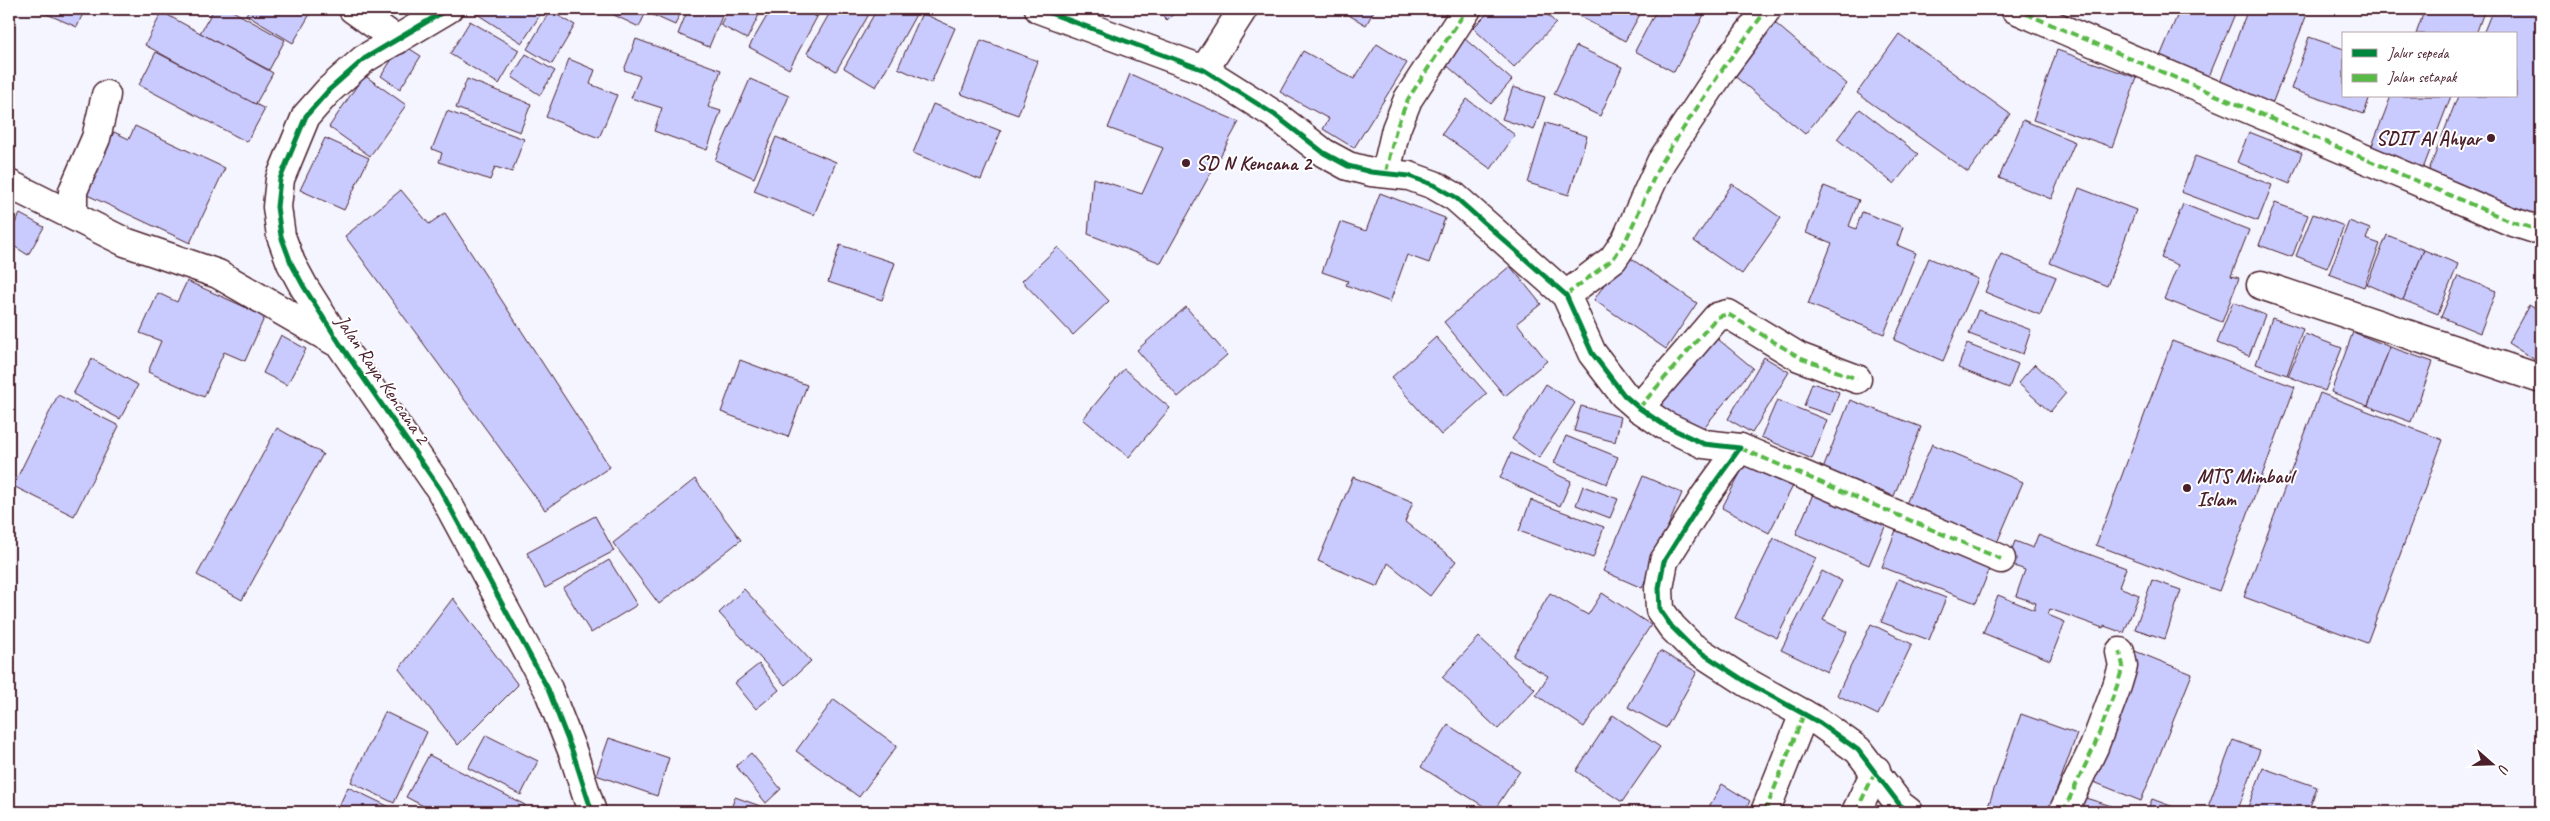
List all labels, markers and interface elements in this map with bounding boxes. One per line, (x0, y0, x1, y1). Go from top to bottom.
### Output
legend (2342, 32, 2518, 98)
text: Jalur sepeda (2387, 44, 2450, 63)
text: Jalan setapak (2387, 68, 2458, 87)
place label: SDIT Al Ahyar (2376, 126, 2484, 151)
marker: SDIT Al Ahyar (2485, 132, 2497, 144)
place label: SD N Kencana 2 (1196, 151, 1313, 176)
marker: SD N Kencana 2 (1180, 157, 1192, 169)
street label: Jalan Raya Kencana 2 (330, 309, 436, 450)
place label: MTS Mimbaul Islam (2197, 464, 2297, 512)
marker: MTS Mimbaul Islam (2181, 482, 2193, 494)
north arrow (2468, 738, 2518, 788)
text: U (2493, 762, 2513, 777)

